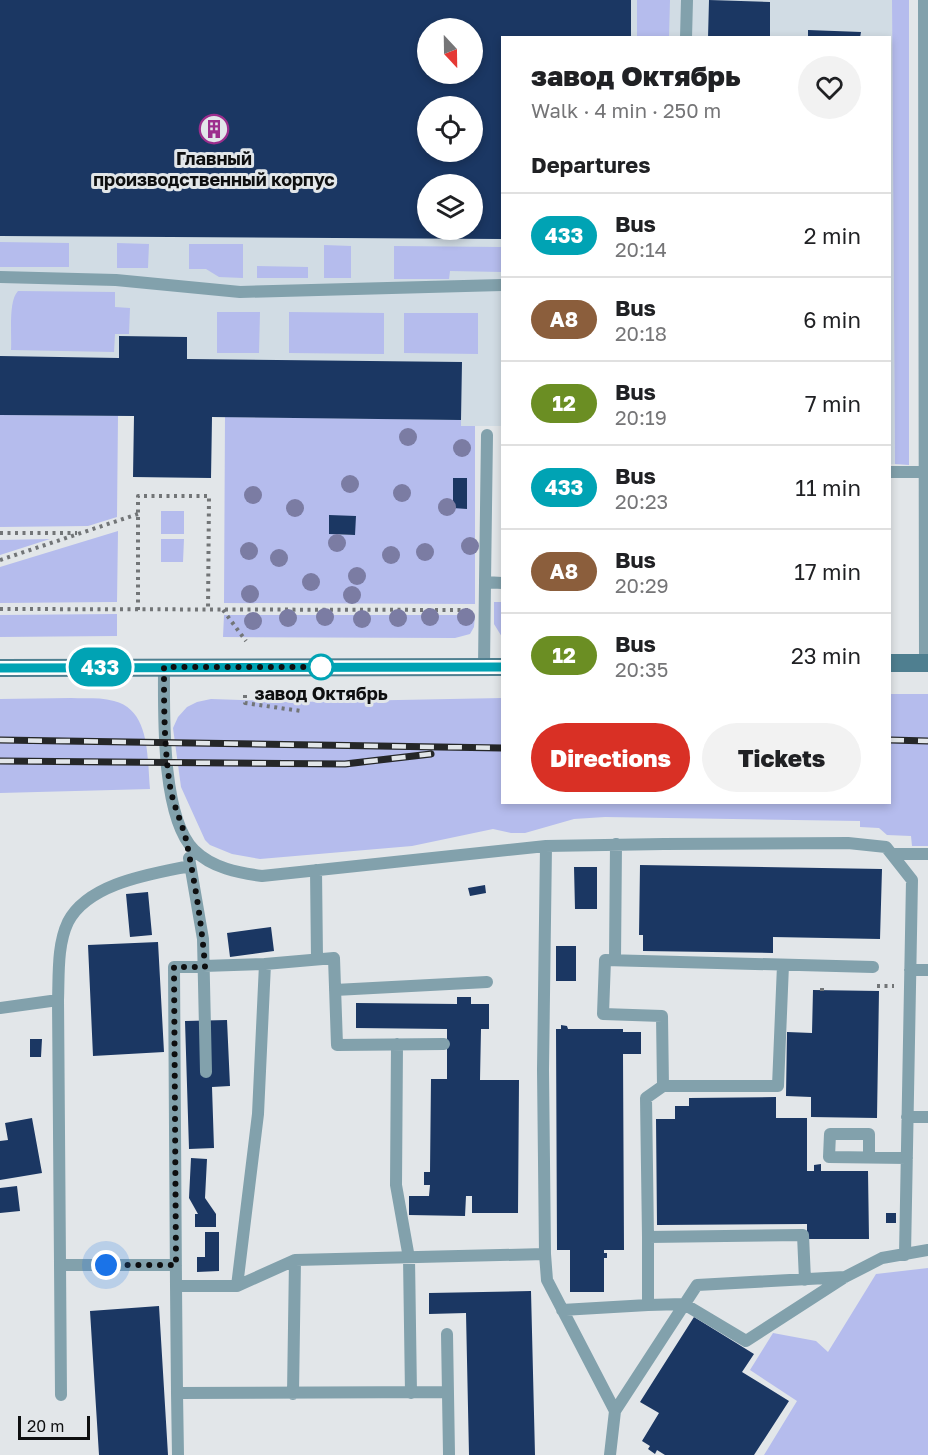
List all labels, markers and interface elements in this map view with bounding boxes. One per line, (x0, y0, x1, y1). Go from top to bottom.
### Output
north arrow (417, 18, 483, 84)
map controls (417, 18, 483, 240)
button: heart (798, 56, 861, 119)
text: завод Октябрь (531, 59, 741, 92)
button: locate (417, 96, 483, 162)
text: Walk · 4 min · 250 m (531, 98, 721, 122)
building icon: Главный производственный корпус (198, 113, 230, 145)
place label: Главный производственный корпус (93, 147, 335, 190)
text: Departures (531, 151, 650, 178)
button: layers (417, 174, 483, 240)
text: Bus (615, 210, 656, 237)
text: 433 (545, 222, 583, 248)
text: 2 min (804, 222, 861, 249)
text: 20:14 (615, 237, 667, 261)
text: Bus (615, 294, 656, 321)
text: А8 (550, 306, 578, 332)
text: 6 min (803, 306, 861, 333)
text: 20:18 (615, 321, 667, 345)
text: Bus (615, 378, 656, 405)
text: 12 (552, 390, 576, 416)
text: 7 min (805, 390, 861, 417)
text: 20:19 (615, 405, 667, 429)
text: Bus (615, 462, 656, 489)
text: 433 (545, 474, 583, 500)
text: 11 min (795, 474, 861, 501)
text: 20:23 (615, 489, 668, 513)
text: Bus (615, 546, 656, 573)
text: А8 (550, 558, 578, 584)
text: 17 min (794, 558, 861, 585)
text: 20:29 (615, 573, 669, 597)
text: Bus (615, 630, 656, 657)
text: 12 (552, 642, 576, 668)
text: 23 min (791, 642, 861, 669)
line badge: 433 (66, 648, 134, 686)
text: 433 (81, 654, 119, 680)
marker: завод Октябрь (308, 654, 334, 680)
text: 20:35 (615, 657, 668, 681)
place label: завод Октябрь (254, 682, 388, 704)
button: Directions (531, 723, 690, 792)
button: Tickets (702, 723, 861, 792)
your location (91, 1250, 121, 1280)
scale bar (18, 1413, 90, 1440)
text: 20 m (27, 1416, 64, 1436)

